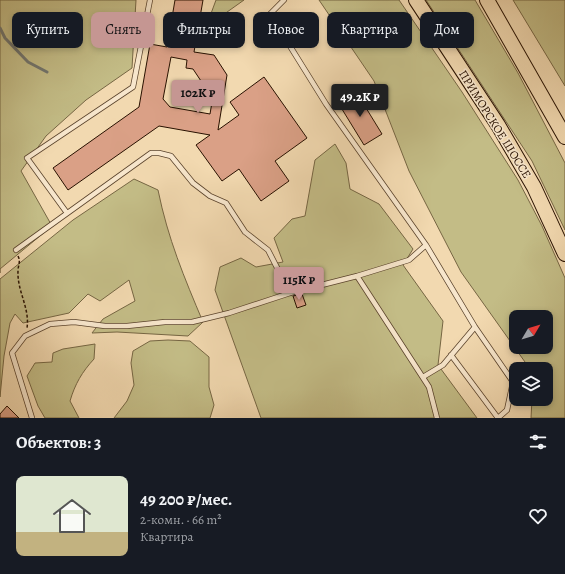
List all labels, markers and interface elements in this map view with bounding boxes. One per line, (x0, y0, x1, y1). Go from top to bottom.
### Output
chip: Купить (12, 12, 83, 48)
chip: Снять (91, 12, 155, 48)
chip: Фильтры (163, 12, 245, 48)
chip: Новое (253, 12, 319, 48)
chip: Квартира (327, 12, 412, 48)
chip: Дом (420, 12, 474, 48)
street label: ПРИМОРСКОЕ ШОССЕ (455, 67, 535, 181)
pin: 102K ₽ (165, 80, 231, 114)
text: 102K ₽ (181, 84, 215, 101)
pin: 49.2K ₽ (323, 84, 397, 118)
text: 49.2K ₽ (340, 88, 380, 105)
pin: 115K ₽ (266, 267, 332, 301)
text: 115K ₽ (283, 271, 315, 288)
north arrow (509, 310, 553, 354)
map controls (509, 310, 553, 406)
button: layers (509, 362, 553, 406)
text: Объектов: 3 (16, 431, 101, 454)
icon: filters (527, 431, 549, 453)
text: 49 200 ₽/мес. (140, 488, 232, 511)
icon: home (48, 492, 96, 540)
icon: heart (527, 505, 549, 527)
text: 2-комн. · 66 m² (140, 511, 222, 528)
text: Квартира (140, 528, 194, 545)

